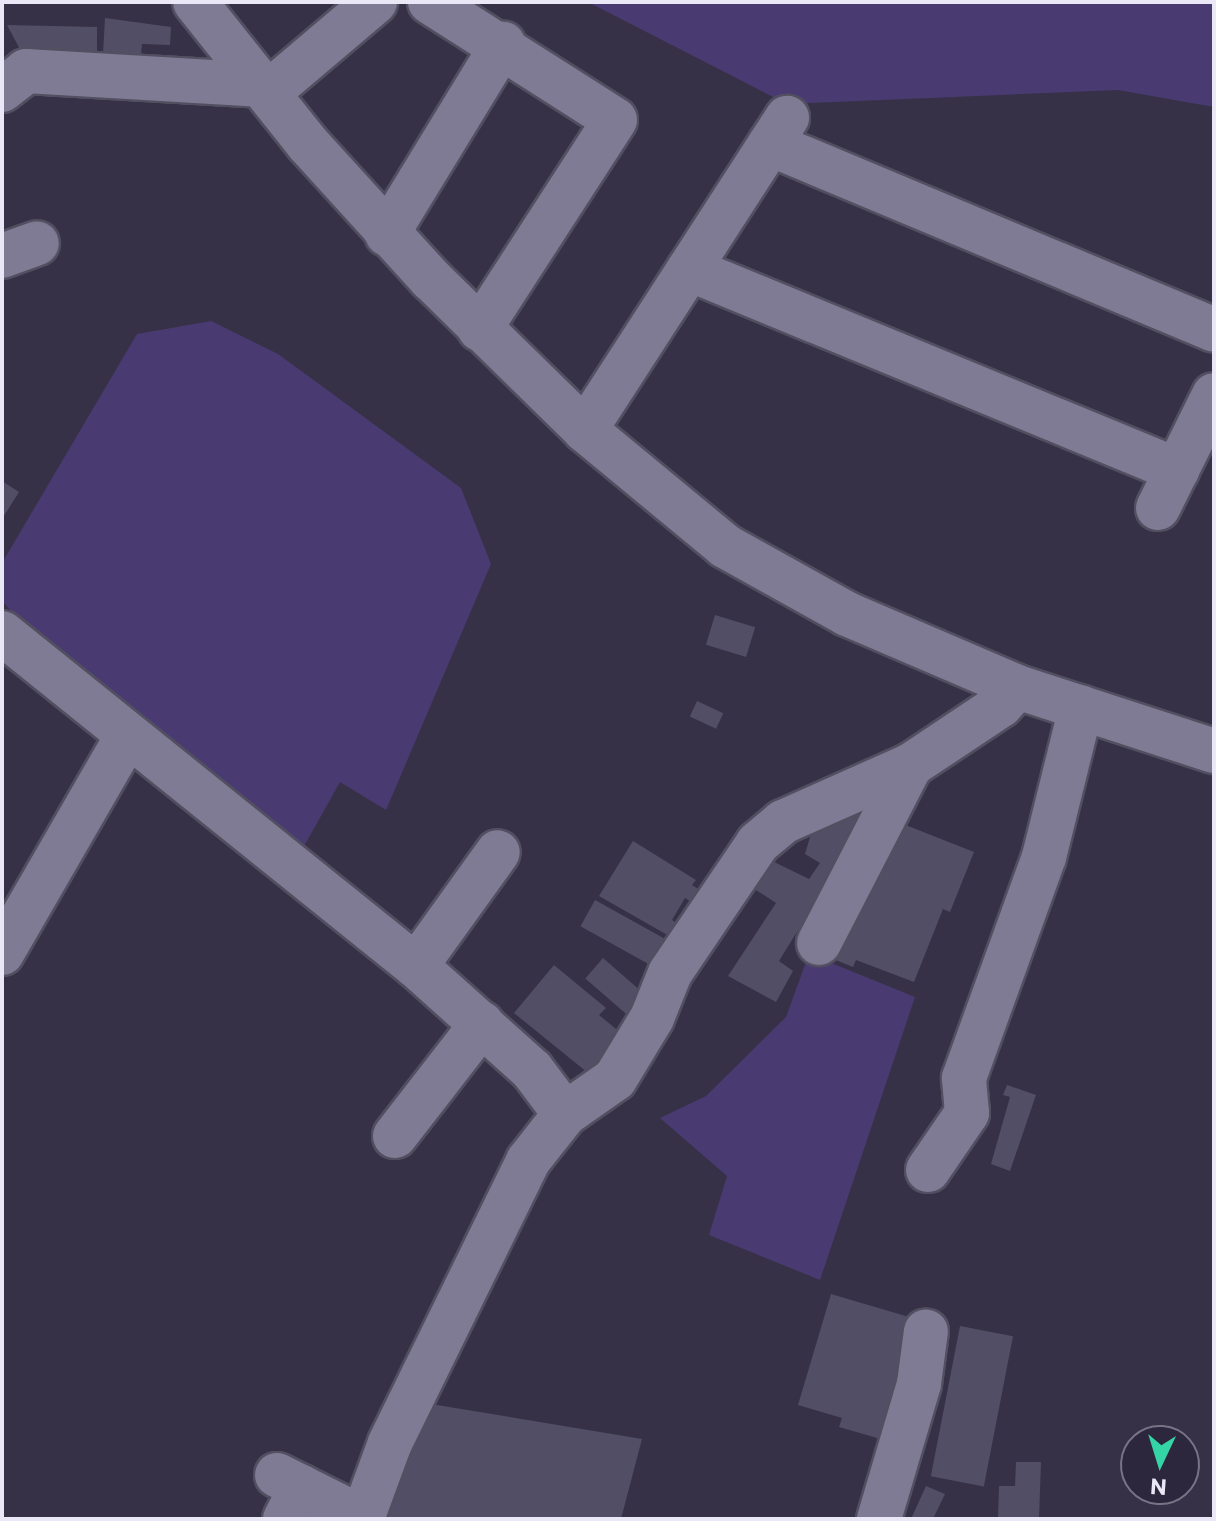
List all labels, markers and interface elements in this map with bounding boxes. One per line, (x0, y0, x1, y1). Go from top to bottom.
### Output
north arrow (1120, 1425, 1200, 1505)
text: N (1149, 1473, 1168, 1501)

